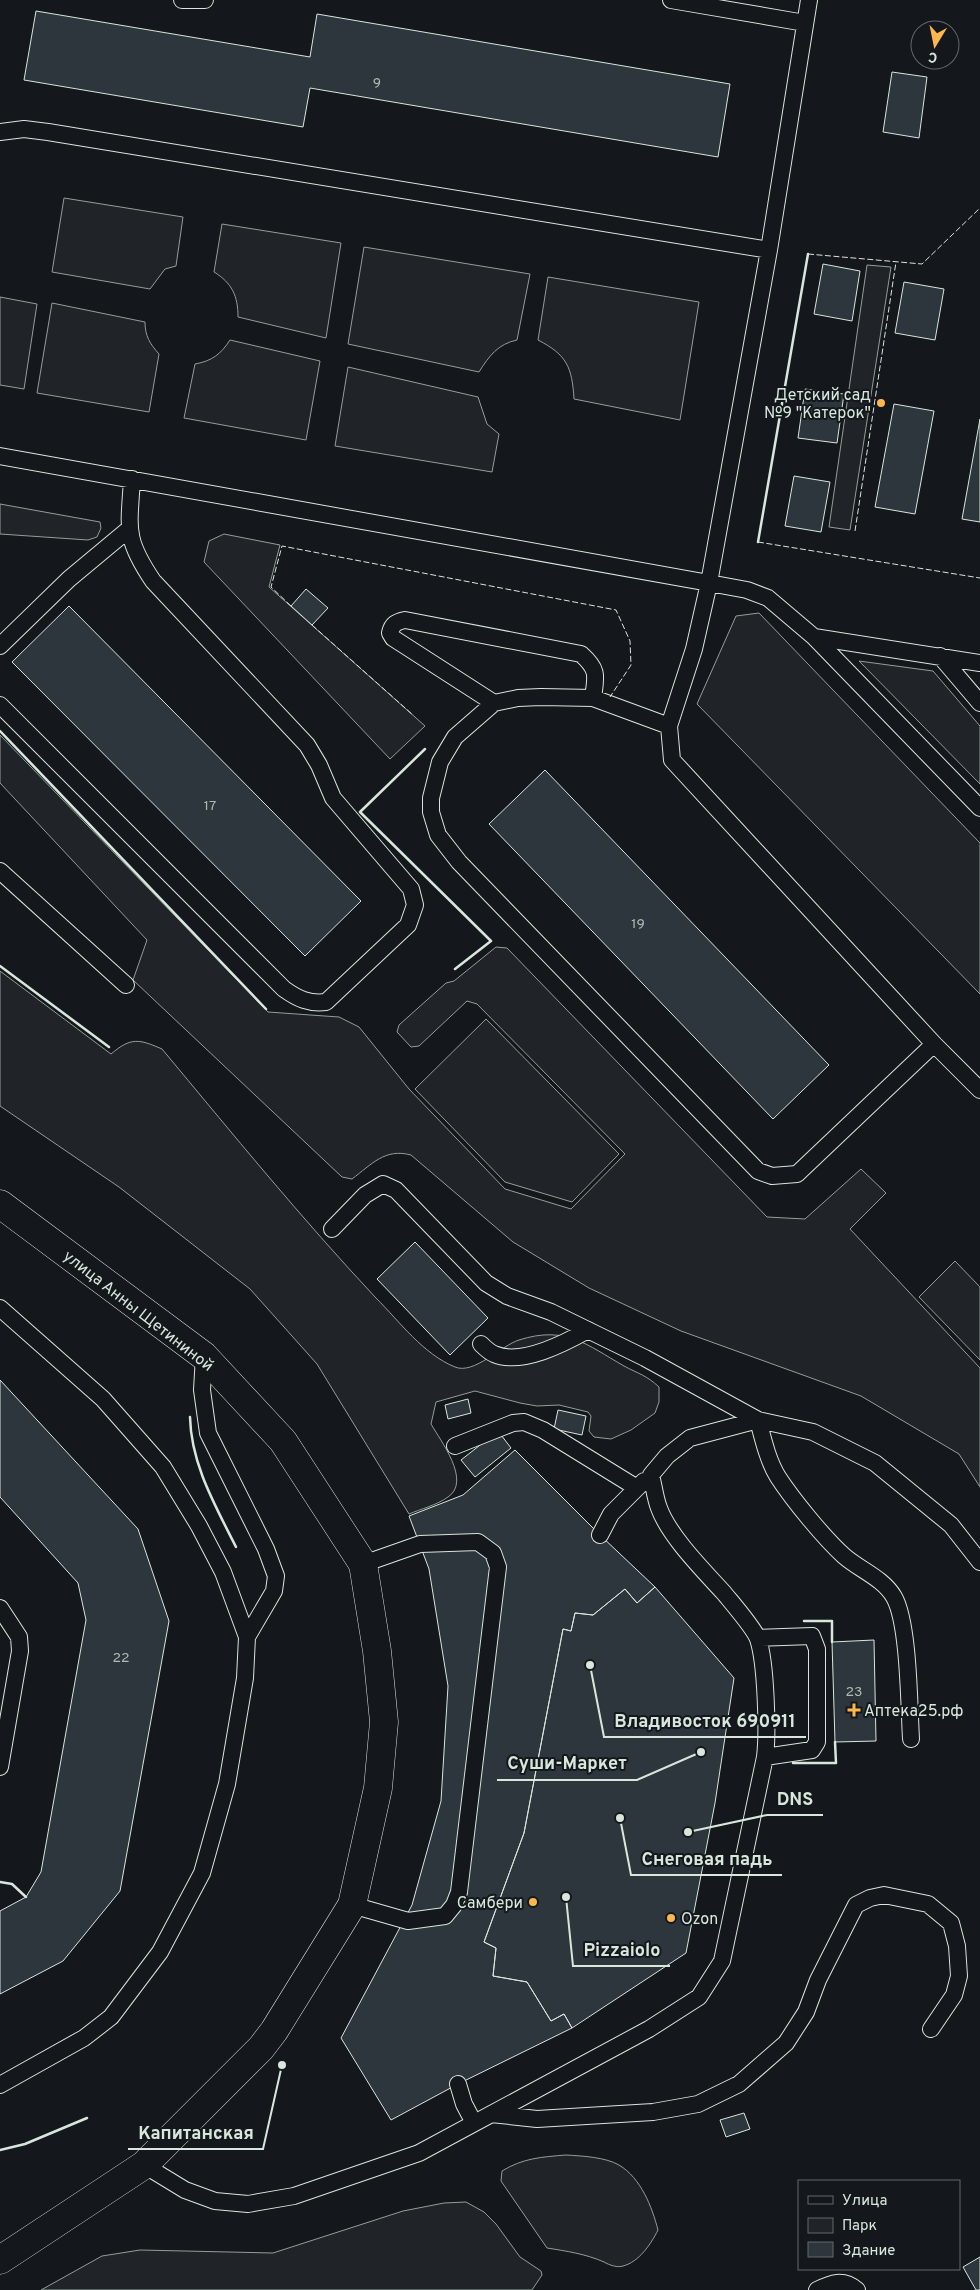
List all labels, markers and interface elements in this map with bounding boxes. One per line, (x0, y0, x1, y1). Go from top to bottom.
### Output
north arrow (910, 20, 960, 70)
text: С (927, 47, 939, 65)
house number: 9 (373, 75, 381, 92)
place label: Детский сад №9 "Катерок" (764, 386, 871, 424)
marker: Детский сад №9 "Катерок" (875, 397, 887, 409)
house number: 17 (204, 798, 216, 815)
house number: 19 (631, 916, 645, 933)
street label: улица Анны Щетининой (59, 1247, 217, 1377)
house number: 22 (112, 1650, 130, 1667)
house number: 23 (846, 1684, 863, 1701)
place label: Аптека25.рф (864, 1702, 964, 1722)
callout: Владивосток 690911 (604, 1704, 806, 1737)
marker: Аптека25.рф (848, 1704, 860, 1716)
text: Владивосток 690911 (614, 1711, 796, 1734)
callout: Суши-Маркет (497, 1747, 637, 1780)
text: Суши-Маркет (507, 1753, 627, 1776)
callout: DNS (767, 1782, 823, 1815)
text: DNS (777, 1789, 813, 1812)
callout: Снеговая падь (631, 1842, 782, 1875)
text: Снеговая падь (642, 1849, 772, 1872)
place label: Самбери (457, 1894, 523, 1914)
marker: Самбери (527, 1896, 539, 1908)
place label: Ozon (681, 1910, 718, 1930)
marker: Ozon (665, 1912, 677, 1924)
callout: Pizzaiolo (573, 1933, 670, 1966)
text: Pizzaiolo (584, 1940, 660, 1963)
callout: Капитанская (128, 2116, 263, 2149)
text: Капитанская (138, 2123, 254, 2146)
legend (798, 2180, 960, 2270)
text: Улица (842, 2192, 887, 2211)
text: Парк (842, 2217, 877, 2236)
text: Здание (842, 2242, 895, 2261)

